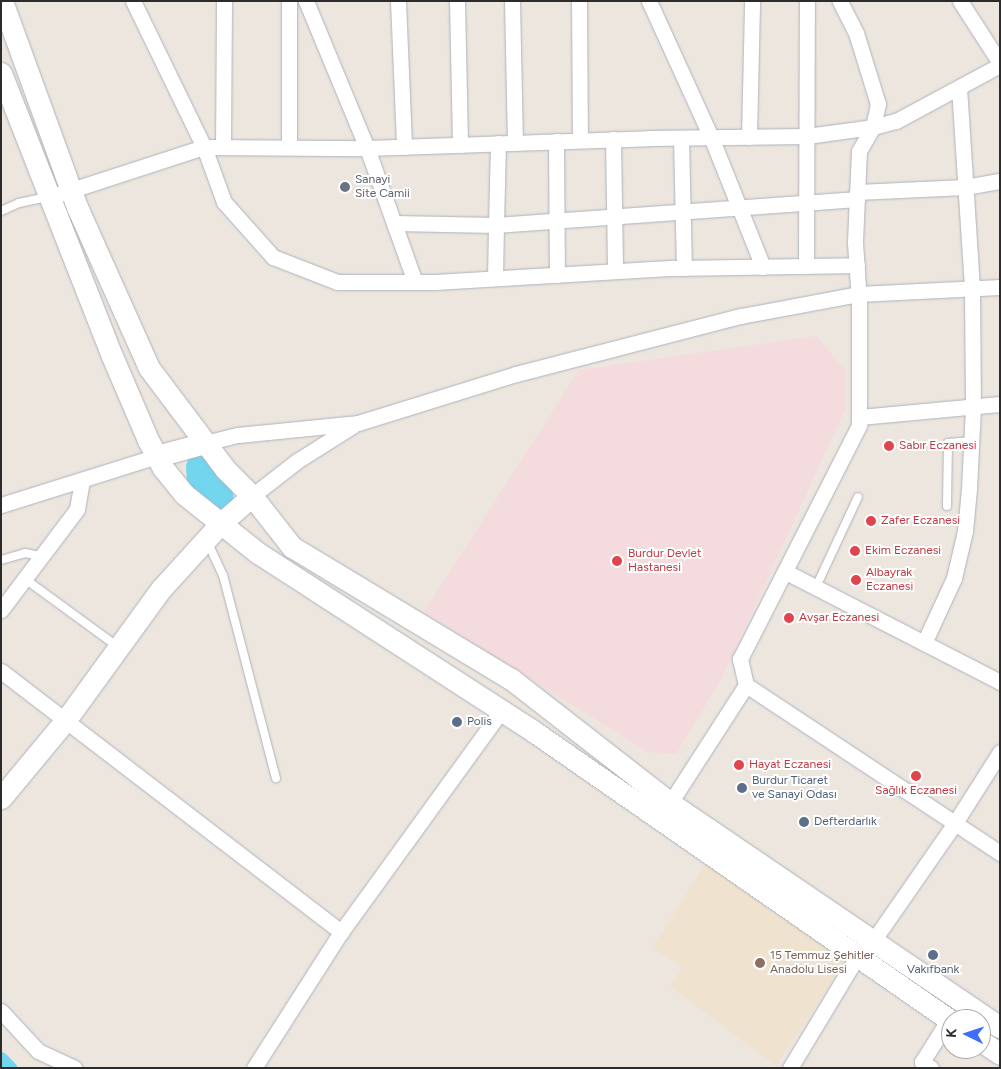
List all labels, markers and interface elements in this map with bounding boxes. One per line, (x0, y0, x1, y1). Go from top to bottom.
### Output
place label: Sanayi Site Camii (355, 173, 410, 201)
marker: Sanayi Site Camii (339, 181, 351, 193)
place label: Sabır Eczanesi (899, 439, 977, 453)
marker: Sabır Eczanesi (883, 440, 895, 452)
place label: Zafer Eczanesi (881, 514, 960, 528)
marker: Zafer Eczanesi (865, 515, 877, 527)
place label: Ekim Eczanesi (865, 544, 941, 558)
marker: Ekim Eczanesi (849, 545, 861, 557)
place label: Burdur Devlet Hastanesi (628, 547, 701, 575)
marker: Burdur Devlet Hastanesi (610, 554, 624, 568)
place label: Albayrak Eczanesi (866, 566, 913, 594)
marker: Albayrak Eczanesi (850, 574, 862, 586)
place label: Avşar Eczanesi (799, 611, 879, 625)
marker: Avşar Eczanesi (783, 612, 795, 624)
place label: Polis (467, 715, 492, 729)
marker: Polis (451, 716, 463, 728)
place label: Hayat Eczanesi (749, 758, 831, 772)
marker: Hayat Eczanesi (733, 759, 745, 771)
marker: Sağlık Eczanesi (910, 770, 922, 782)
place label: Burdur Ticaret ve Sanayi Odası (752, 774, 837, 802)
marker: Burdur Ticaret ve Sanayi Odası (736, 782, 748, 794)
place label: Sağlık Eczanesi (875, 784, 957, 798)
place label: Defterdarlık (814, 815, 877, 829)
marker: Defterdarlık (798, 816, 810, 828)
place label: 15 Temmuz Şehitler Anadolu Lisesi (770, 949, 874, 977)
marker: Vakıfbank (927, 949, 939, 961)
marker: 15 Temmuz Şehitler Anadolu Lisesi (754, 957, 766, 969)
place label: Vakıfbank (907, 963, 959, 977)
north arrow (941, 1009, 991, 1059)
text: K (943, 1028, 960, 1038)

